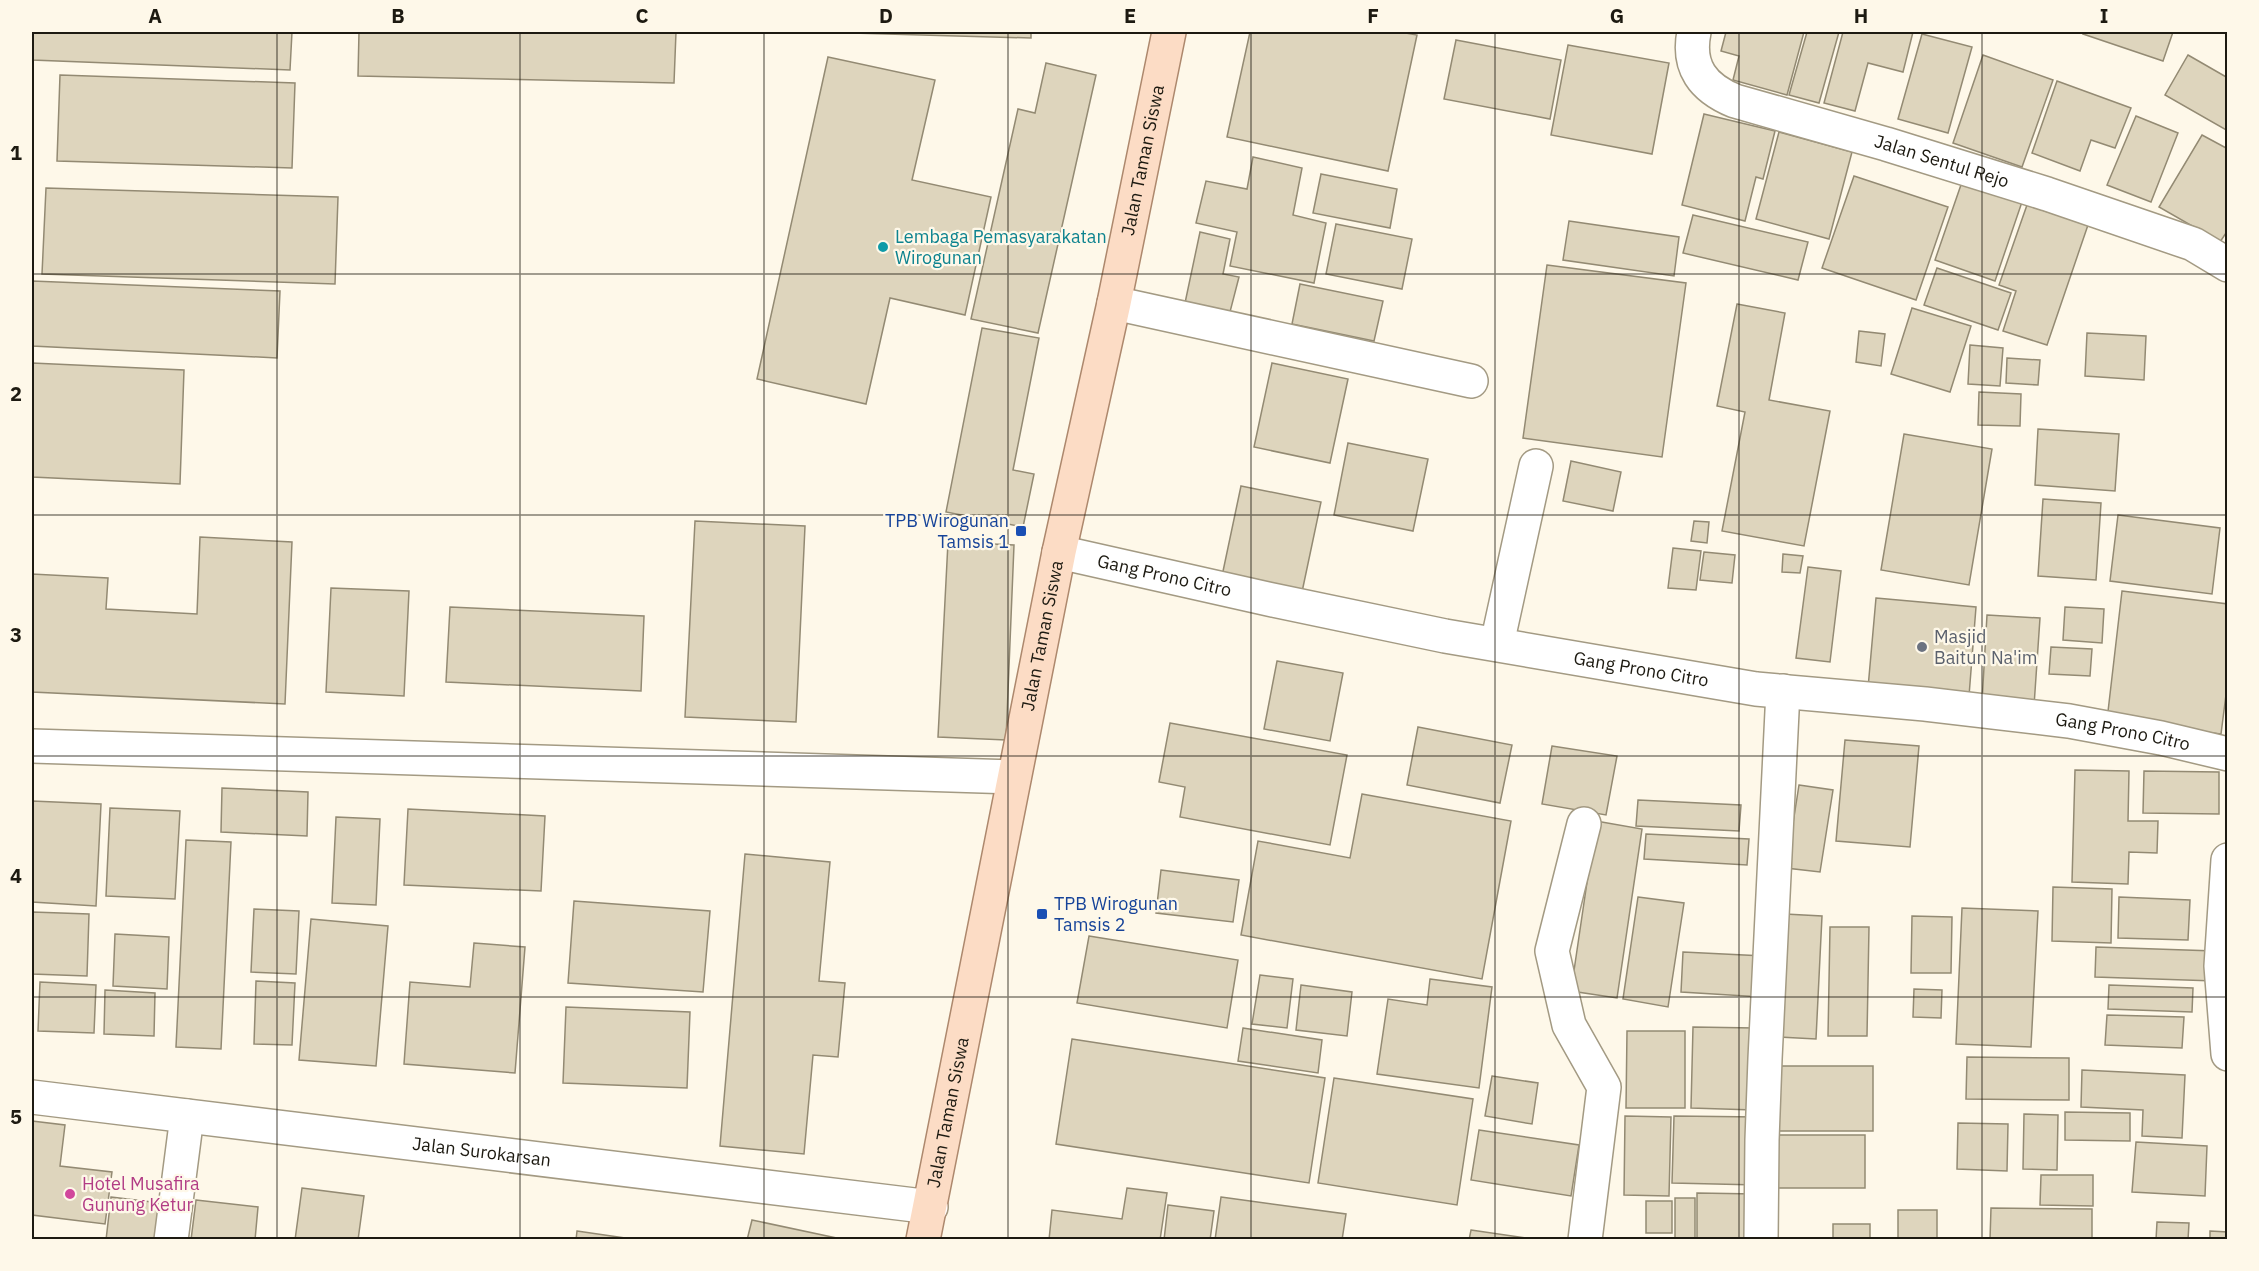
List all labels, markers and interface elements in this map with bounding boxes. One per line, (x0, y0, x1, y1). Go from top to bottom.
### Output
text: A (148, 2, 162, 29)
text: B (391, 2, 405, 29)
text: C (635, 2, 649, 29)
text: D (879, 2, 893, 29)
text: E (1124, 2, 1136, 29)
text: F (1367, 2, 1379, 29)
text: G (1610, 2, 1624, 29)
text: H (1854, 2, 1868, 29)
text: I (2100, 2, 2108, 29)
street label: Jalan Taman Siswa (1116, 82, 1169, 237)
street label: Jalan Sentul Rejo (1872, 129, 2012, 193)
text: 1 (10, 139, 22, 166)
place label: Lembaga Pemasyarakatan Wirogunan (895, 225, 1107, 269)
marker: Lembaga Pemasyarakatan Wirogunan (876, 240, 890, 254)
text: 2 (10, 380, 22, 407)
place label: TPB Wirogunan Tamsis 1 (885, 509, 1009, 553)
marker: TPB Wirogunan Tamsis 1 (1014, 524, 1028, 538)
street label: Gang Prono Citro (1095, 549, 1234, 601)
street label: Jalan Taman Siswa (1016, 558, 1068, 713)
text: 3 (10, 621, 22, 648)
place label: Masjid Baitun Na'im (1934, 625, 2038, 669)
marker: Masjid Baitun Na'im (1915, 640, 1929, 654)
street label: Gang Prono Citro (1572, 646, 1711, 692)
street label: Gang Prono Citro (2054, 707, 2193, 756)
text: 4 (10, 862, 22, 889)
place label: TPB Wirogunan Tamsis 2 (1054, 892, 1178, 936)
marker: TPB Wirogunan Tamsis 2 (1035, 907, 1049, 921)
street label: Jalan Taman Siswa (922, 1035, 974, 1190)
text: 5 (10, 1103, 22, 1130)
street label: Jalan Surokarsan (411, 1132, 552, 1171)
place label: Hotel Musafira Gunung Ketur (82, 1172, 200, 1216)
marker: Hotel Musafira Gunung Ketur (63, 1187, 77, 1201)

